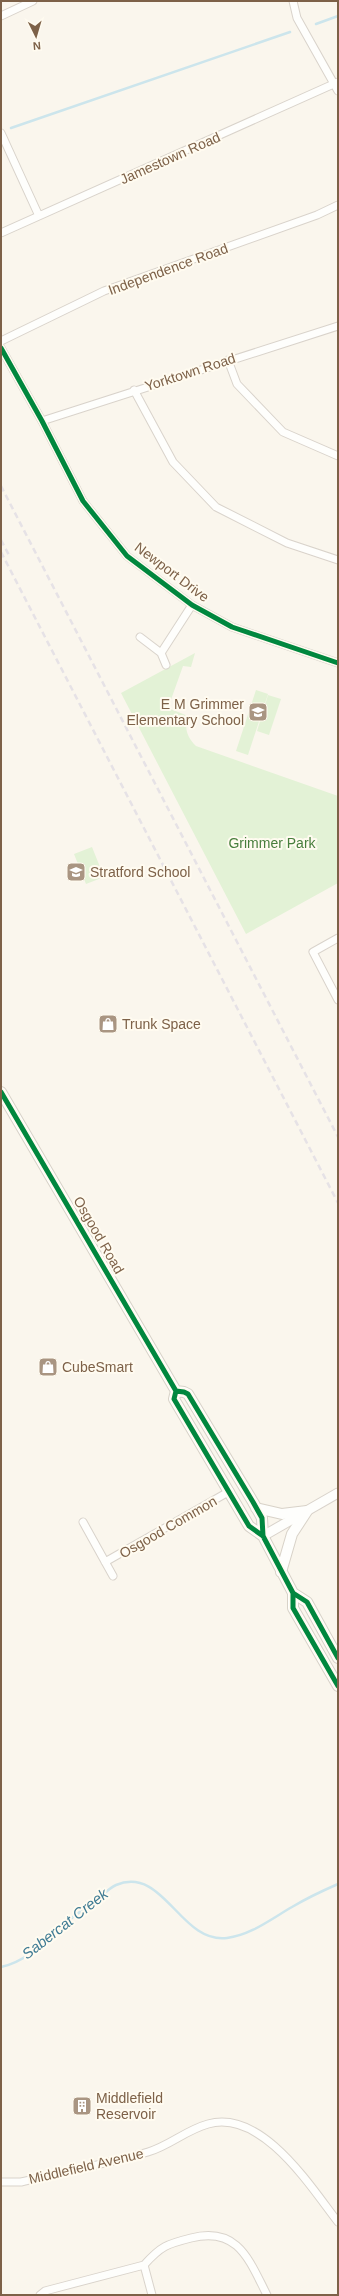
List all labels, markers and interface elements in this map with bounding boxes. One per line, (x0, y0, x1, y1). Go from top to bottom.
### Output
north arrow (16, 16, 56, 56)
text: N (32, 40, 41, 52)
street label: Jamestown Road (117, 129, 223, 187)
street label: Independence Road (106, 240, 230, 298)
street label: Yorktown Road (143, 350, 237, 394)
street label: Newport Drive (132, 539, 212, 605)
place label: E M Grimmer Elementary School (126, 696, 244, 728)
school or university icon: E M Grimmer Elementary School (247, 701, 269, 723)
park label: Grimmer Park (228, 835, 317, 851)
school or university icon: Stratford School (65, 861, 87, 883)
place label: Stratford School (90, 864, 190, 880)
shop icon: Trunk Space (97, 1013, 119, 1035)
place label: Trunk Space (122, 1016, 201, 1032)
street label: Osgood Road (70, 1194, 128, 1276)
shop icon: CubeSmart (37, 1356, 59, 1378)
place label: CubeSmart (62, 1359, 133, 1375)
street label: Osgood Common (116, 1493, 220, 1561)
water label: Sabercat Creek (18, 1884, 112, 1962)
place label: Middlefield Reservoir (96, 2090, 163, 2122)
building icon: Middlefield Reservoir (71, 2095, 93, 2117)
street label: Middlefield Avenue (27, 2145, 145, 2187)

